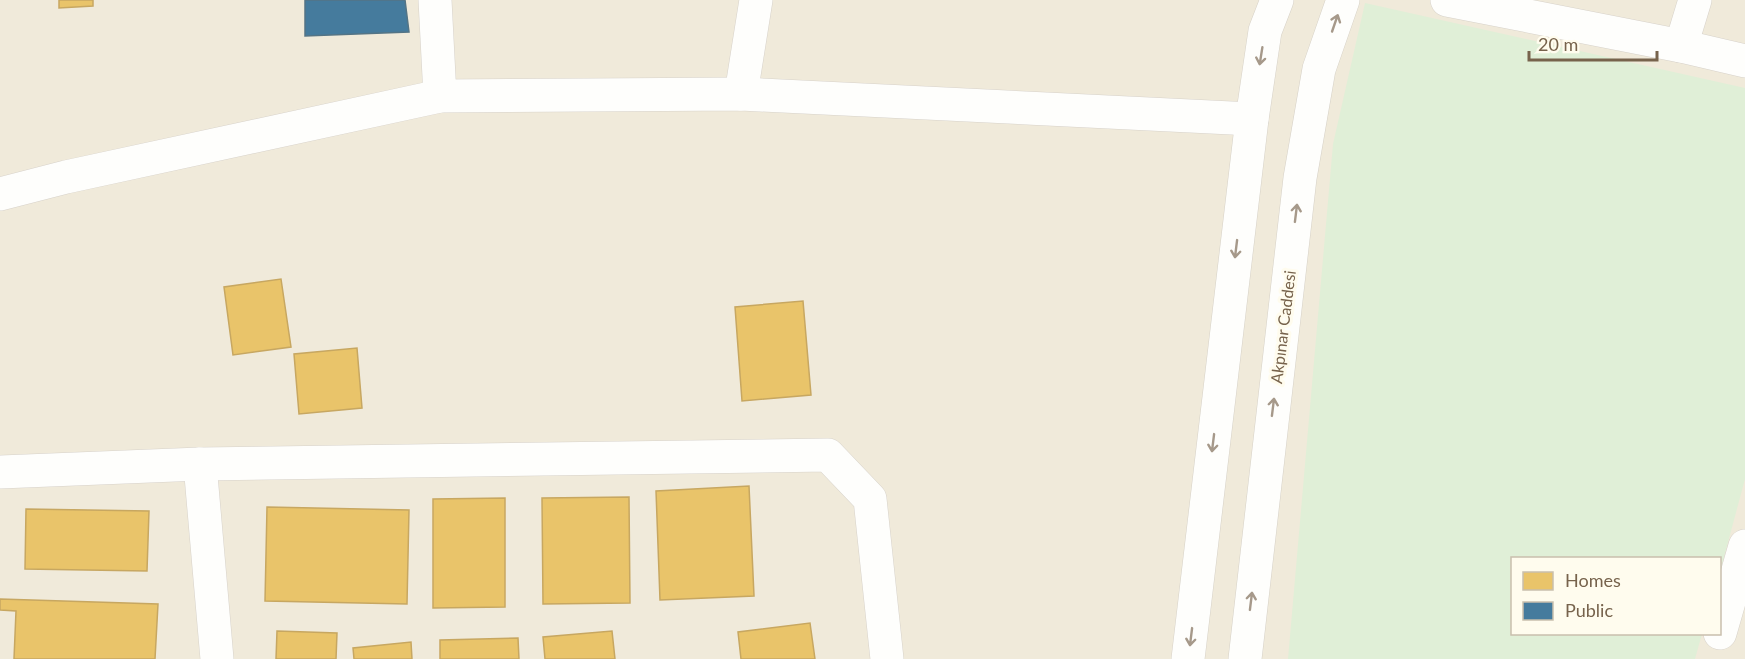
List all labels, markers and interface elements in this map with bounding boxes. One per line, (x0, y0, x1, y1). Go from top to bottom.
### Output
one-way arrow (1331, 14, 1342, 33)
scale bar (1529, 24, 1656, 62)
text: 20 m (1538, 33, 1578, 55)
one-way arrow (1256, 46, 1267, 65)
one-way arrow (1291, 204, 1302, 224)
one-way arrow (1230, 239, 1241, 259)
street label: Akpınar Caddesi (1266, 269, 1299, 385)
one-way arrow (1268, 398, 1279, 418)
one-way arrow (1207, 433, 1218, 453)
legend (1511, 557, 1721, 635)
text: Homes (1565, 569, 1621, 591)
one-way arrow (1246, 591, 1257, 611)
text: Public (1565, 599, 1613, 621)
one-way arrow (1185, 626, 1196, 646)

